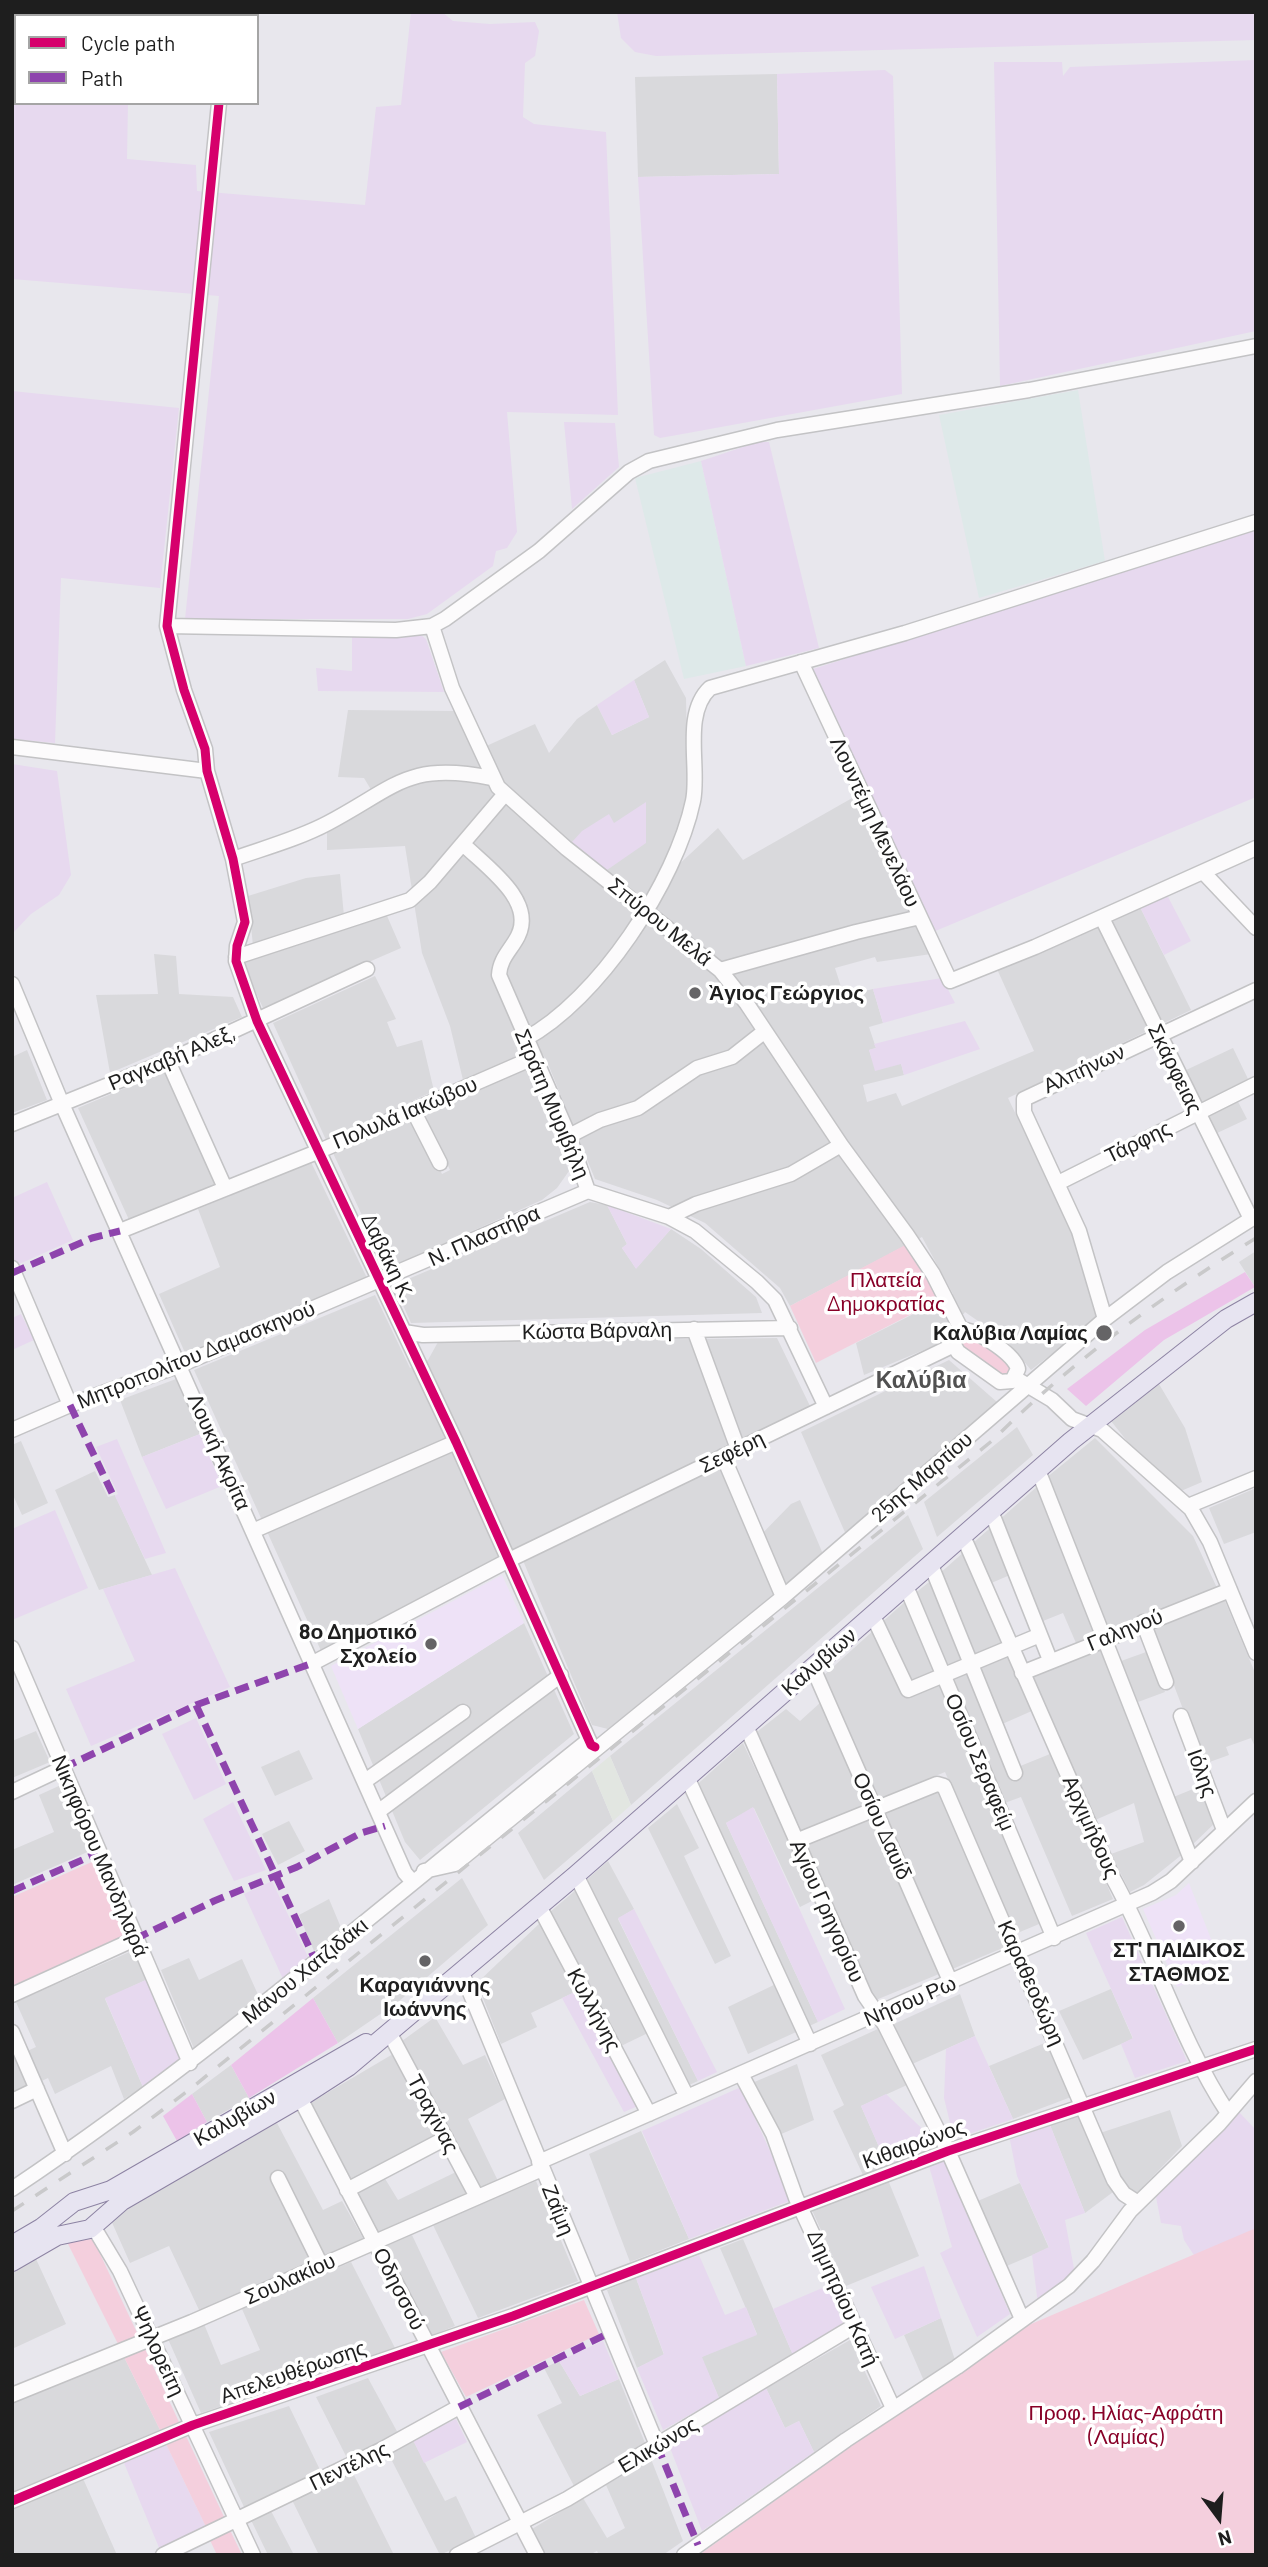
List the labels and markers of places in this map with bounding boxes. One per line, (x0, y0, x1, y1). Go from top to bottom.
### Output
place label: Ὰγιος Γεώργιος (709, 980, 864, 1006)
marker: Ὰγιος Γεώργιος (687, 985, 703, 1001)
place label: Καλύβια Λαμίας (933, 1320, 1088, 1346)
marker: Καλύβια Λαμίας (1094, 1323, 1114, 1343)
place label: 8ο Δημοτικό Σχολείο (299, 1619, 417, 1669)
marker: 8ο Δημοτικό Σχολείο (423, 1636, 439, 1652)
marker: ΣΤ' ΠΑΙΔΙΚΟΣ ΣΤΑΘΜΟΣ (1171, 1918, 1187, 1934)
place label: ΣΤ' ΠΑΙΔΙΚΟΣ ΣΤΑΘΜΟΣ (1113, 1937, 1245, 1987)
marker: Καραγιάννης Ιωάννης (417, 1953, 433, 1969)
place label: Καραγιάννης Ιωάννης (359, 1972, 491, 2022)

